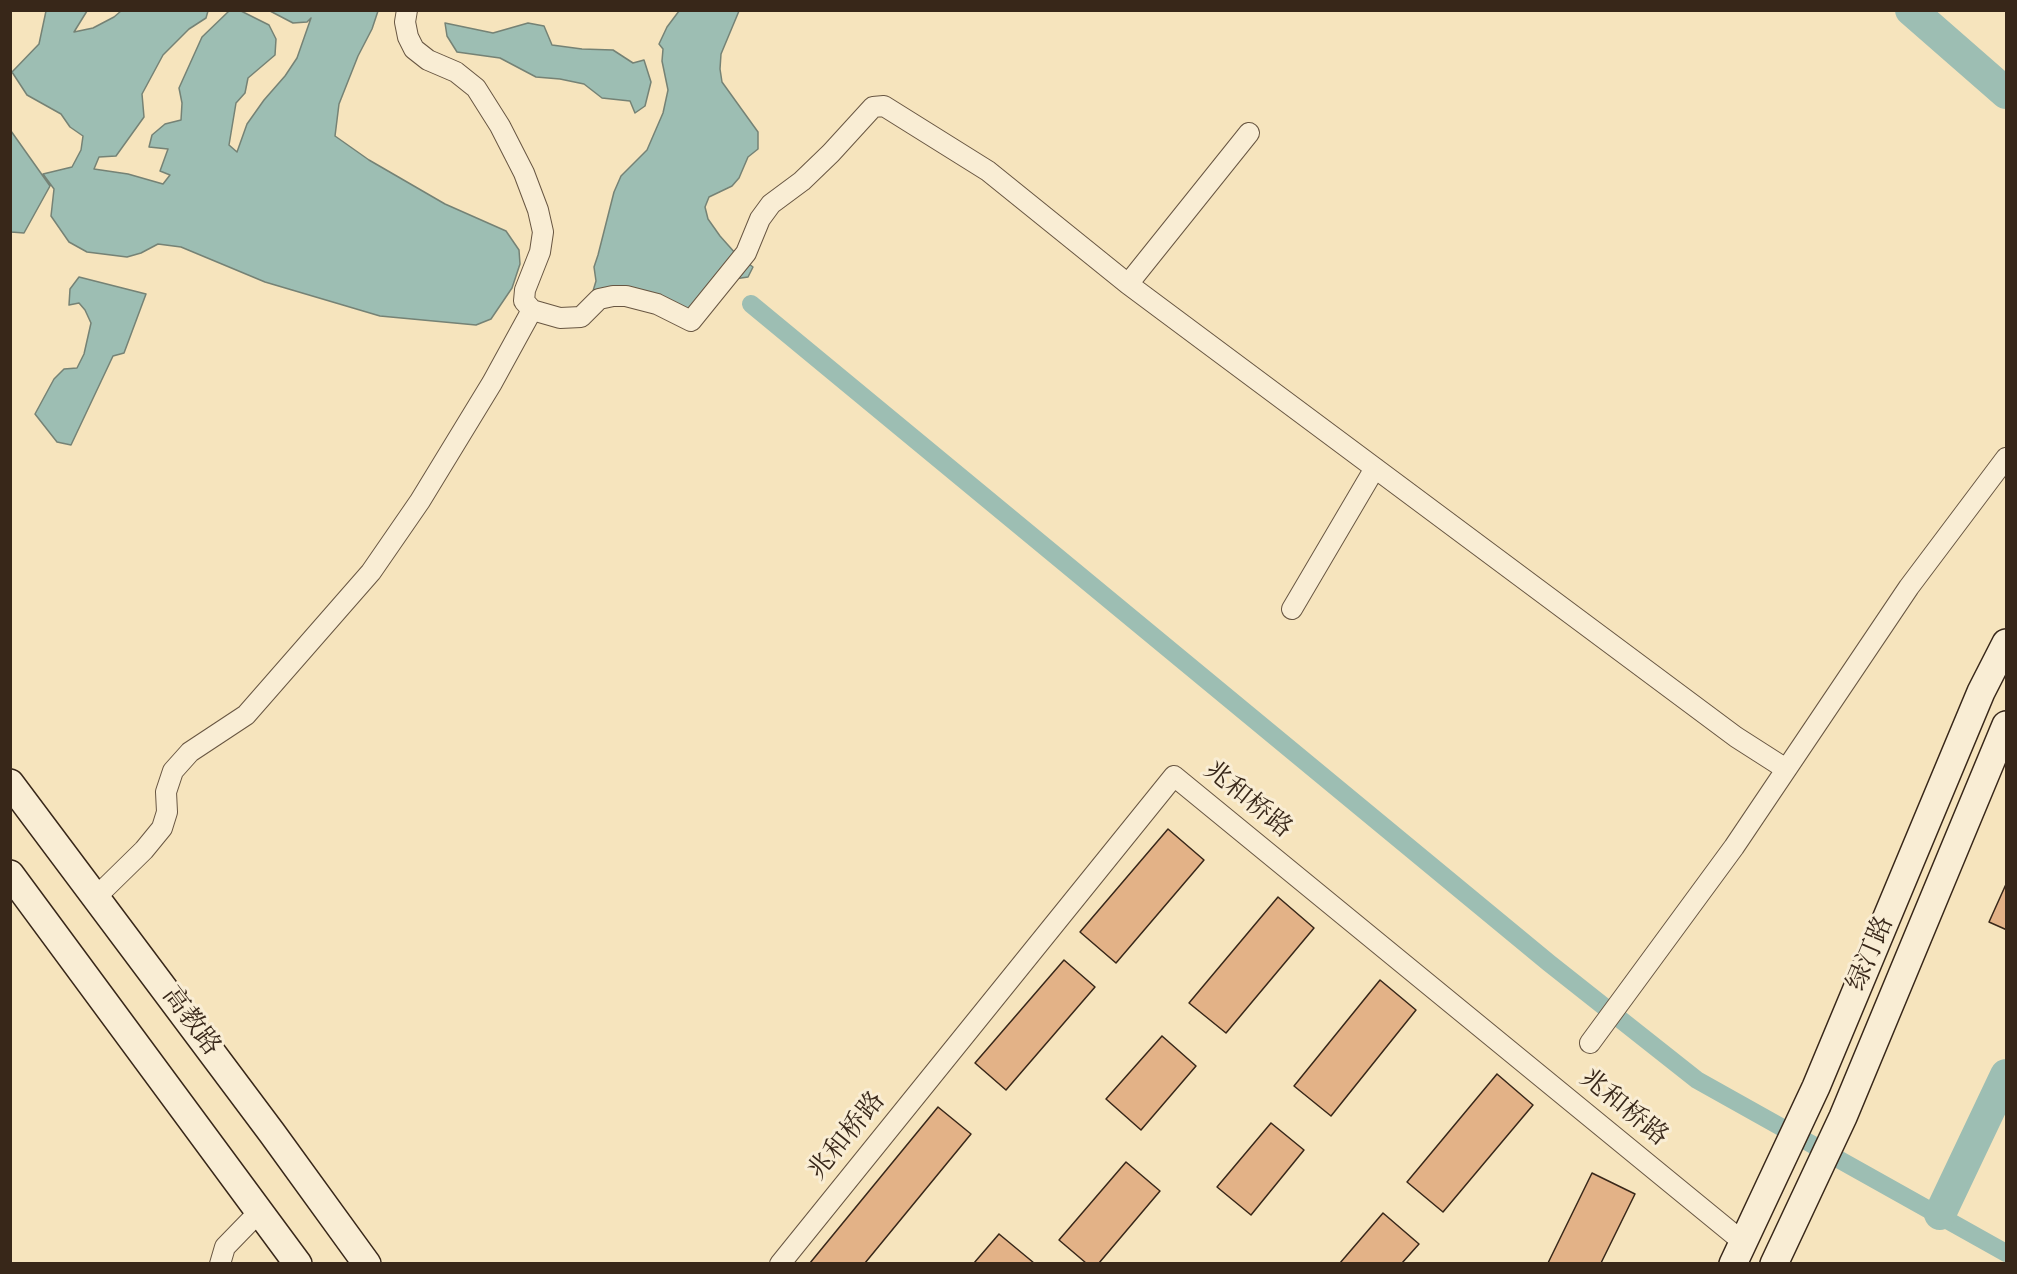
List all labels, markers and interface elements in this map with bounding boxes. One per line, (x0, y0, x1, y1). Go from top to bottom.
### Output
street label: 兆和桥路 (1197, 756, 1297, 846)
street label: 绿汀路 (1842, 912, 1902, 996)
street label: 高教路 (154, 981, 226, 1063)
street label: 兆和桥路 (1573, 1064, 1673, 1154)
street label: 兆和桥路 (803, 1087, 893, 1187)

